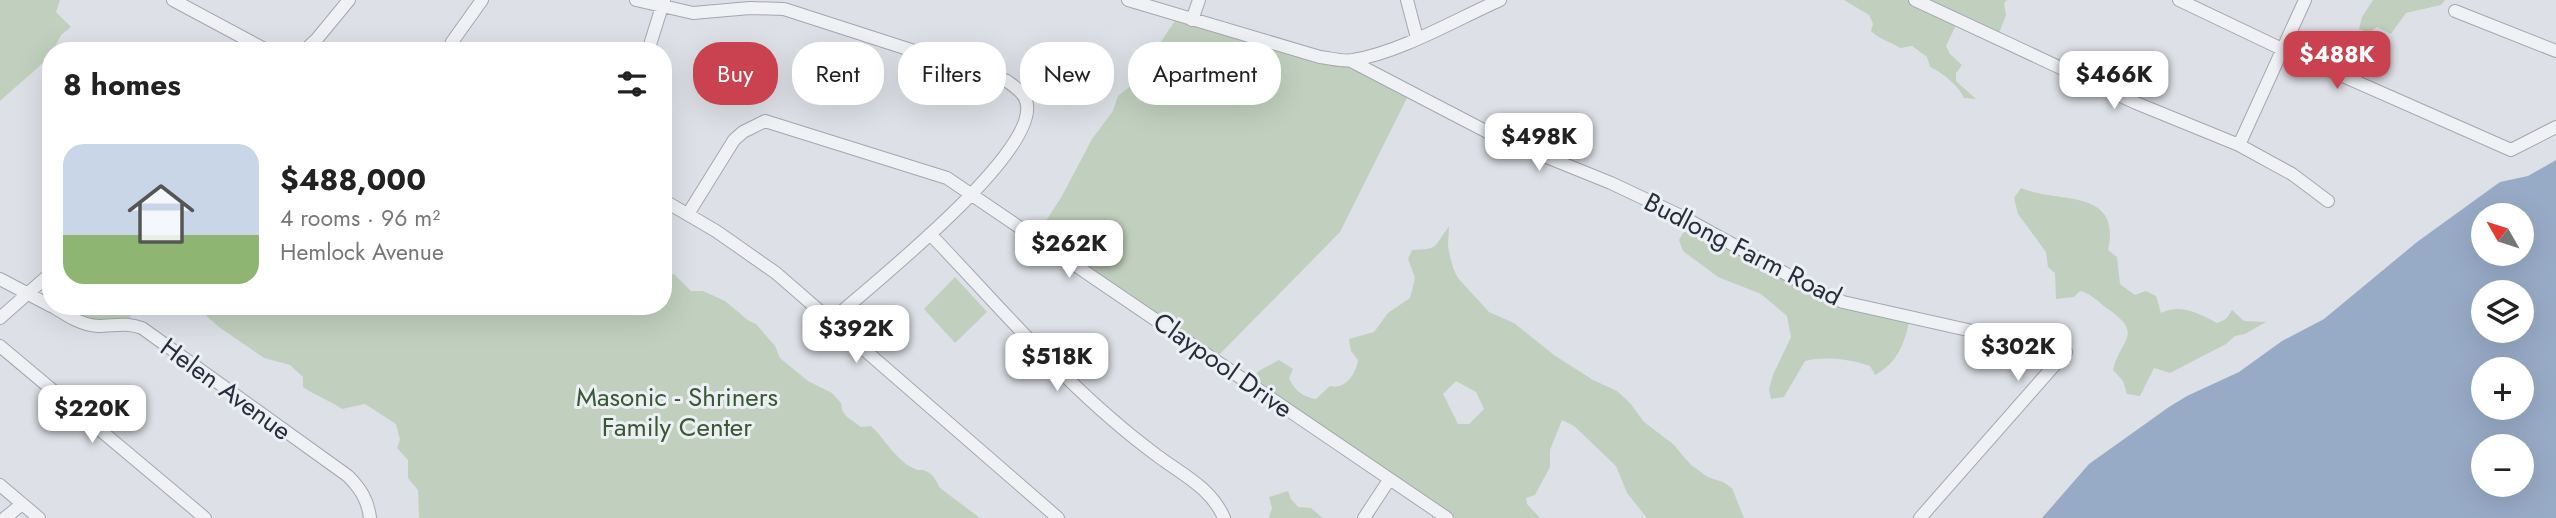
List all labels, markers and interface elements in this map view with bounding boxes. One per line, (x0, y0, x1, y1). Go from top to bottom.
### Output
pin: $488K (2288, 32, 2386, 91)
text: $488K (2299, 37, 2375, 71)
chip: Buy (693, 42, 778, 105)
chip: Rent (792, 42, 884, 105)
chip: Filters (898, 42, 1006, 105)
chip: New (1020, 42, 1114, 105)
chip: Apartment (1128, 42, 1281, 105)
pin: $466K (2065, 52, 2163, 111)
text: $466K (2075, 57, 2153, 91)
text: 8 homes (63, 63, 181, 106)
icon: filters (613, 65, 651, 103)
pin: $498K (1490, 114, 1588, 173)
text: $498K (1501, 119, 1577, 153)
text: $488,000 (280, 158, 426, 201)
icon: home (119, 172, 203, 256)
street label: Budlong Farm Road (1638, 183, 1848, 315)
text: 4 rooms · 96 m² (280, 201, 440, 235)
north arrow (2471, 203, 2534, 266)
map controls (2471, 203, 2534, 497)
pin: $262K (1020, 220, 1118, 280)
text: $262K (1031, 226, 1107, 260)
text: Hemlock Avenue (280, 235, 444, 269)
button: layers (2471, 280, 2534, 343)
street label: Claypool Drive (1146, 303, 1300, 427)
pin: $392K (807, 306, 905, 365)
text: $392K (818, 311, 894, 345)
pin: $302K (1969, 324, 2067, 383)
street label: Helen Avenue (153, 328, 299, 450)
text: $302K (1981, 329, 2055, 363)
pin: $518K (1008, 334, 1106, 393)
text: $518K (1021, 339, 1093, 373)
button: + (2471, 357, 2534, 420)
park label: Masonic - Shriners Family Center (576, 378, 778, 446)
pin: $220K (43, 386, 141, 445)
text: $220K (54, 391, 130, 425)
button: − (2471, 434, 2534, 497)

